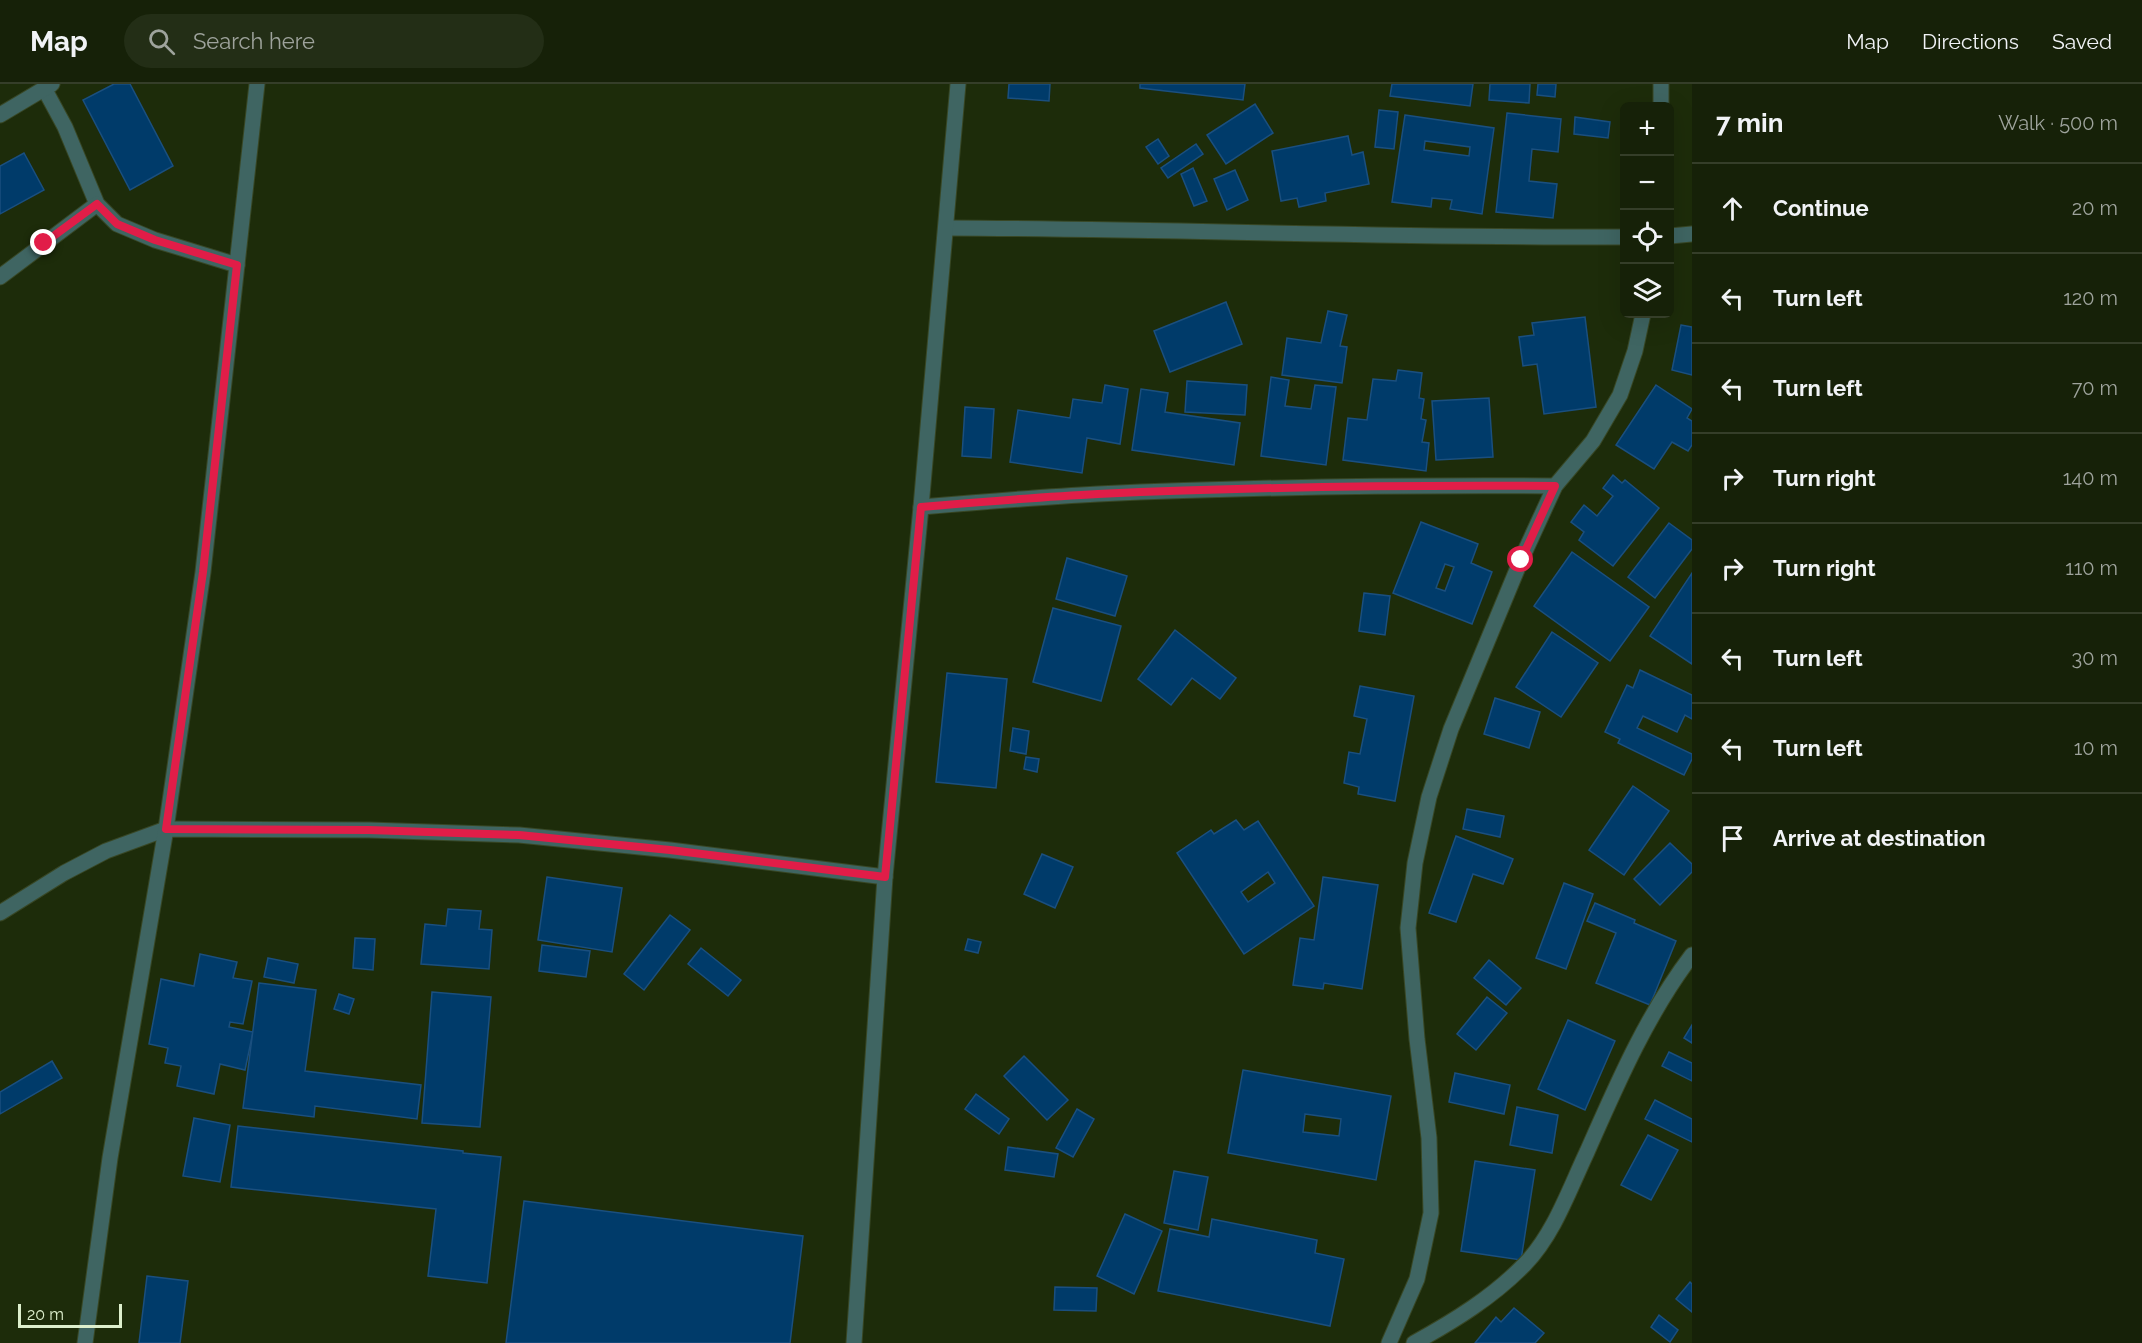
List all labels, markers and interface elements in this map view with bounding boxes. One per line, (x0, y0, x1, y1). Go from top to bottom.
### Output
search box (124, 14, 544, 68)
text: Map (30, 25, 88, 58)
icon: search (145, 25, 178, 58)
text: Search here (193, 28, 315, 54)
text: Map (1846, 29, 1889, 54)
text: Directions (1922, 29, 2019, 54)
text: Saved (2052, 29, 2112, 54)
map controls (1620, 102, 1674, 318)
button: + (1620, 102, 1674, 156)
text: 7 min (1716, 108, 1783, 138)
text: Walk · 500 m (1998, 111, 2118, 135)
button: − (1620, 156, 1674, 210)
icon: ahead (1716, 192, 1749, 225)
text: Continue (1773, 195, 1869, 221)
text: 20 m (2072, 196, 2118, 220)
button: locate (1620, 210, 1674, 264)
route end (30, 229, 56, 255)
button: layers (1620, 264, 1674, 318)
icon: left (1716, 282, 1749, 315)
text: Turn left (1773, 285, 1863, 311)
text: 120 m (2063, 286, 2118, 310)
icon: left (1716, 372, 1749, 405)
text: Turn left (1773, 375, 1863, 401)
text: 70 m (2072, 376, 2118, 400)
icon: right (1716, 462, 1749, 495)
text: Turn right (1773, 465, 1876, 491)
text: 140 m (2063, 466, 2118, 490)
route start (1507, 546, 1533, 572)
icon: right (1716, 552, 1749, 585)
text: Turn right (1773, 555, 1876, 581)
text: 110 m (2065, 556, 2118, 580)
icon: left (1716, 642, 1749, 675)
text: Turn left (1773, 645, 1863, 671)
text: 30 m (2072, 646, 2118, 670)
icon: left (1716, 732, 1749, 765)
text: Turn left (1773, 735, 1863, 761)
text: 10 m (2074, 736, 2118, 760)
icon: arrive (1716, 822, 1749, 855)
text: Arrive at destination (1773, 825, 1986, 851)
scale bar (18, 1301, 122, 1328)
text: 20 m (27, 1305, 64, 1324)

